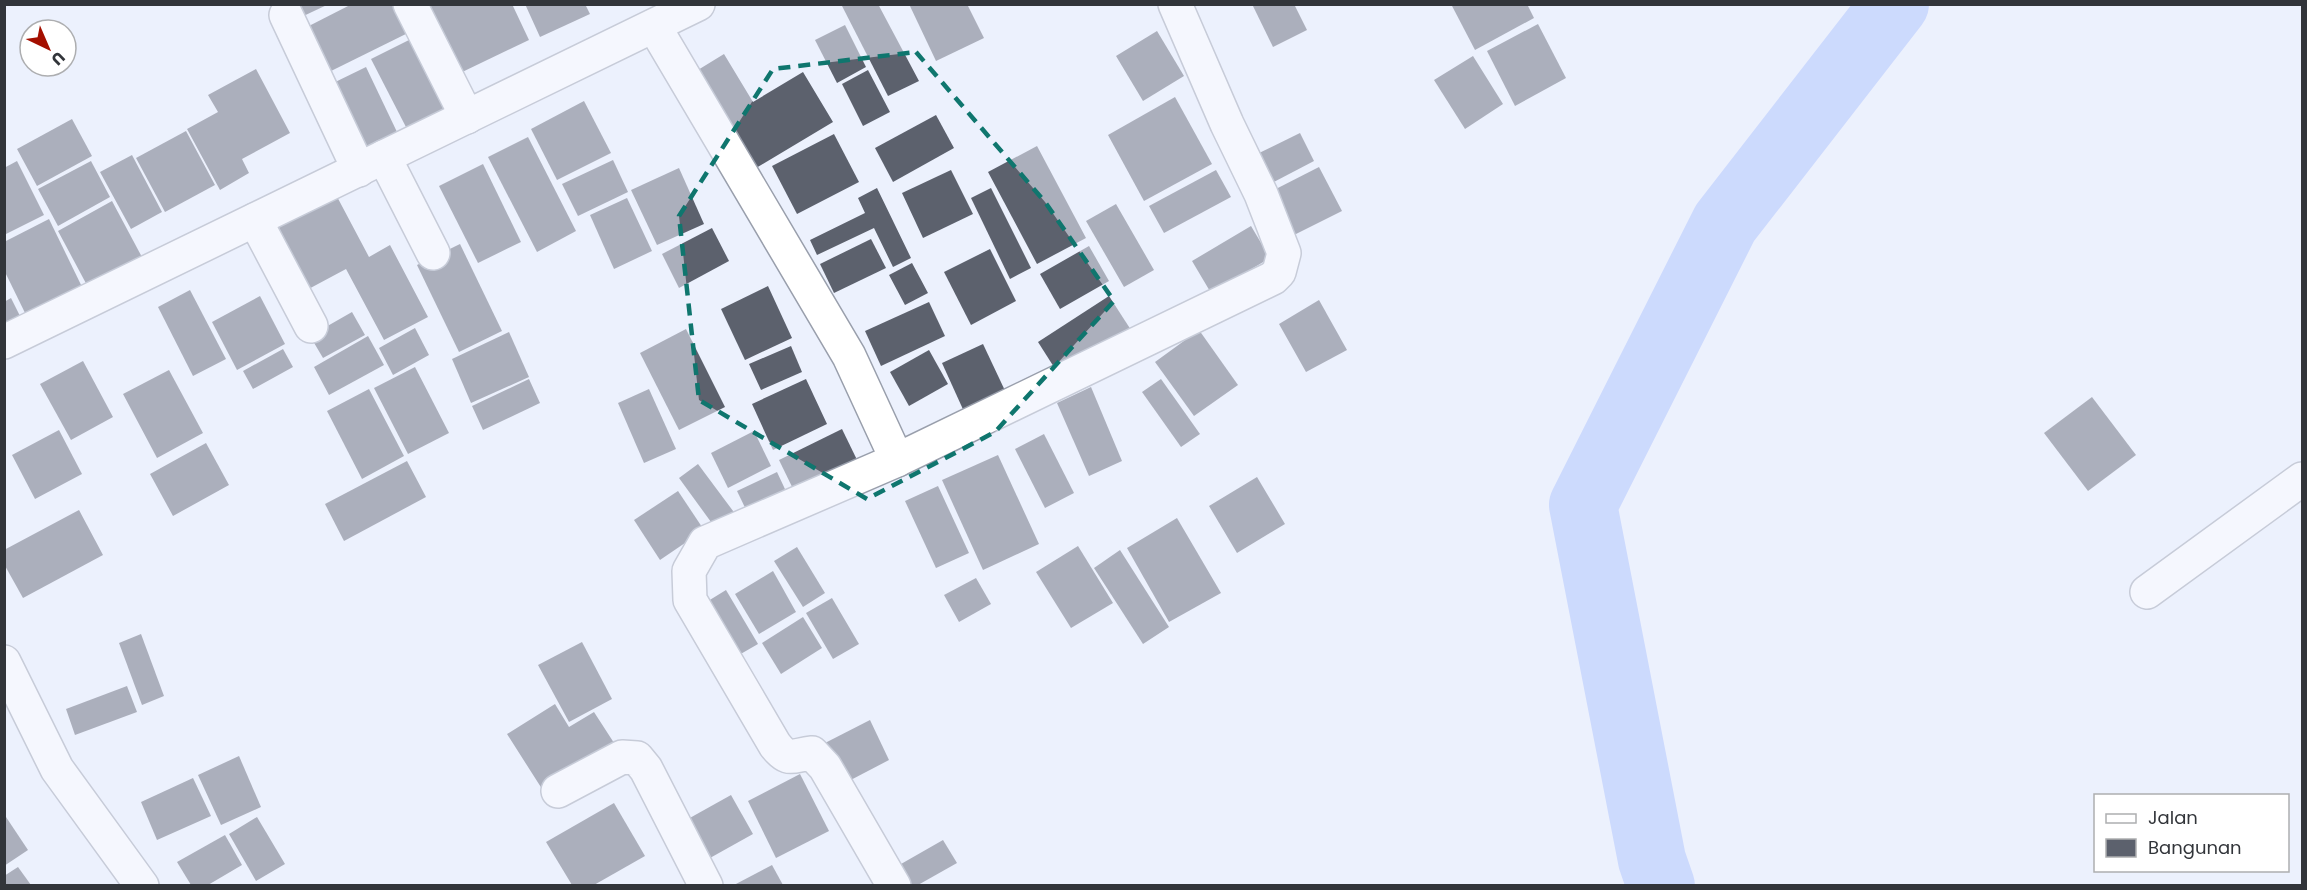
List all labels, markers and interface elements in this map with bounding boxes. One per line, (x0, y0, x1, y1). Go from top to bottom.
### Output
north arrow (18, 18, 78, 78)
text: U (46, 46, 70, 71)
legend (2094, 794, 2289, 872)
text: Jalan (2148, 805, 2198, 830)
text: Bangunan (2148, 835, 2242, 860)

